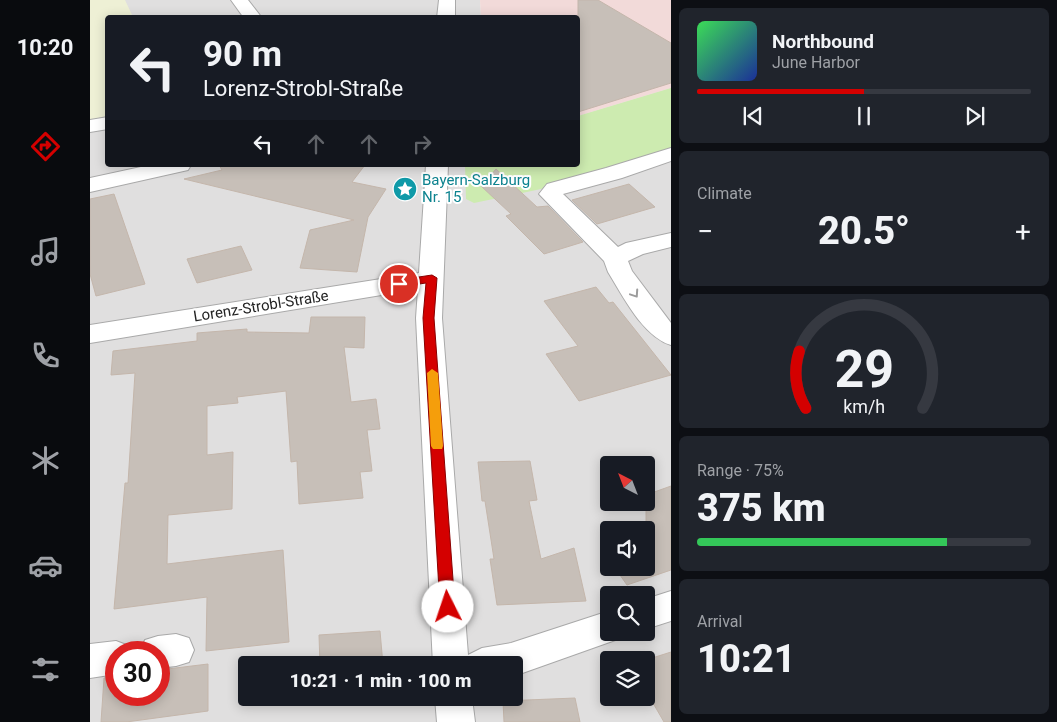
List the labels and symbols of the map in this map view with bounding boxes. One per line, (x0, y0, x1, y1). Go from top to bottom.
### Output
place label: Bayern-Salzburg Nr. 15 (422, 171, 530, 206)
place icon: Bayern-Salzburg Nr. 15 (392, 176, 418, 202)
pin (378, 263, 420, 305)
street label: Lorenz-Strobl-Straße (192, 286, 330, 326)
one-way arrow (629, 289, 638, 298)
north arrow (600, 456, 655, 511)
position arrow (421, 580, 473, 632)
speed limit sign: 30 (105, 641, 170, 706)

